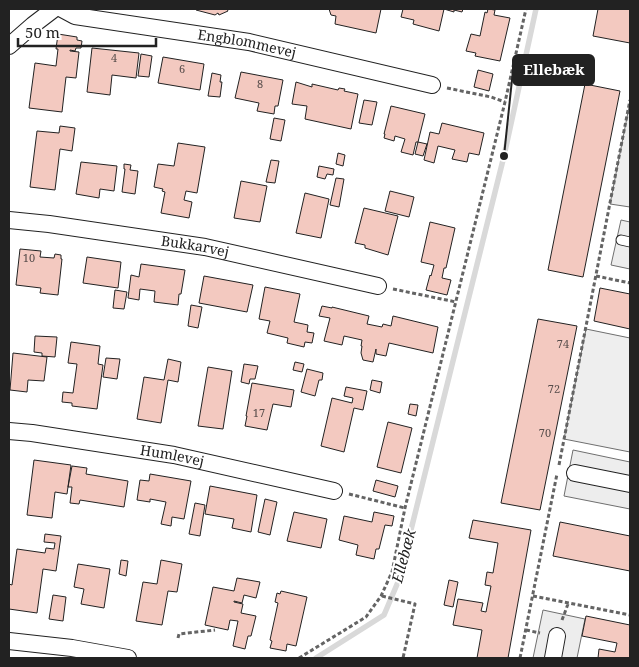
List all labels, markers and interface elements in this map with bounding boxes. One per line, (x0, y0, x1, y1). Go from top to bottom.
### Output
scale bar (18, 15, 155, 47)
text: 50 m (25, 22, 60, 42)
street label: Engblommevej (196, 24, 298, 62)
house number: 4 (111, 50, 117, 65)
callout: Ellebæk (513, 55, 594, 85)
text: Ellebæk (523, 59, 585, 79)
house number: 6 (179, 61, 185, 76)
house number: 8 (257, 76, 263, 91)
street label: Bukkarvej (160, 231, 231, 261)
house number: 10 (23, 250, 35, 265)
house number: 74 (557, 336, 569, 351)
house number: 72 (548, 381, 560, 396)
house number: 17 (253, 405, 265, 420)
house number: 70 (539, 425, 551, 440)
street label: Humlevej (139, 440, 206, 471)
water label: Ellebæk (386, 526, 420, 586)

